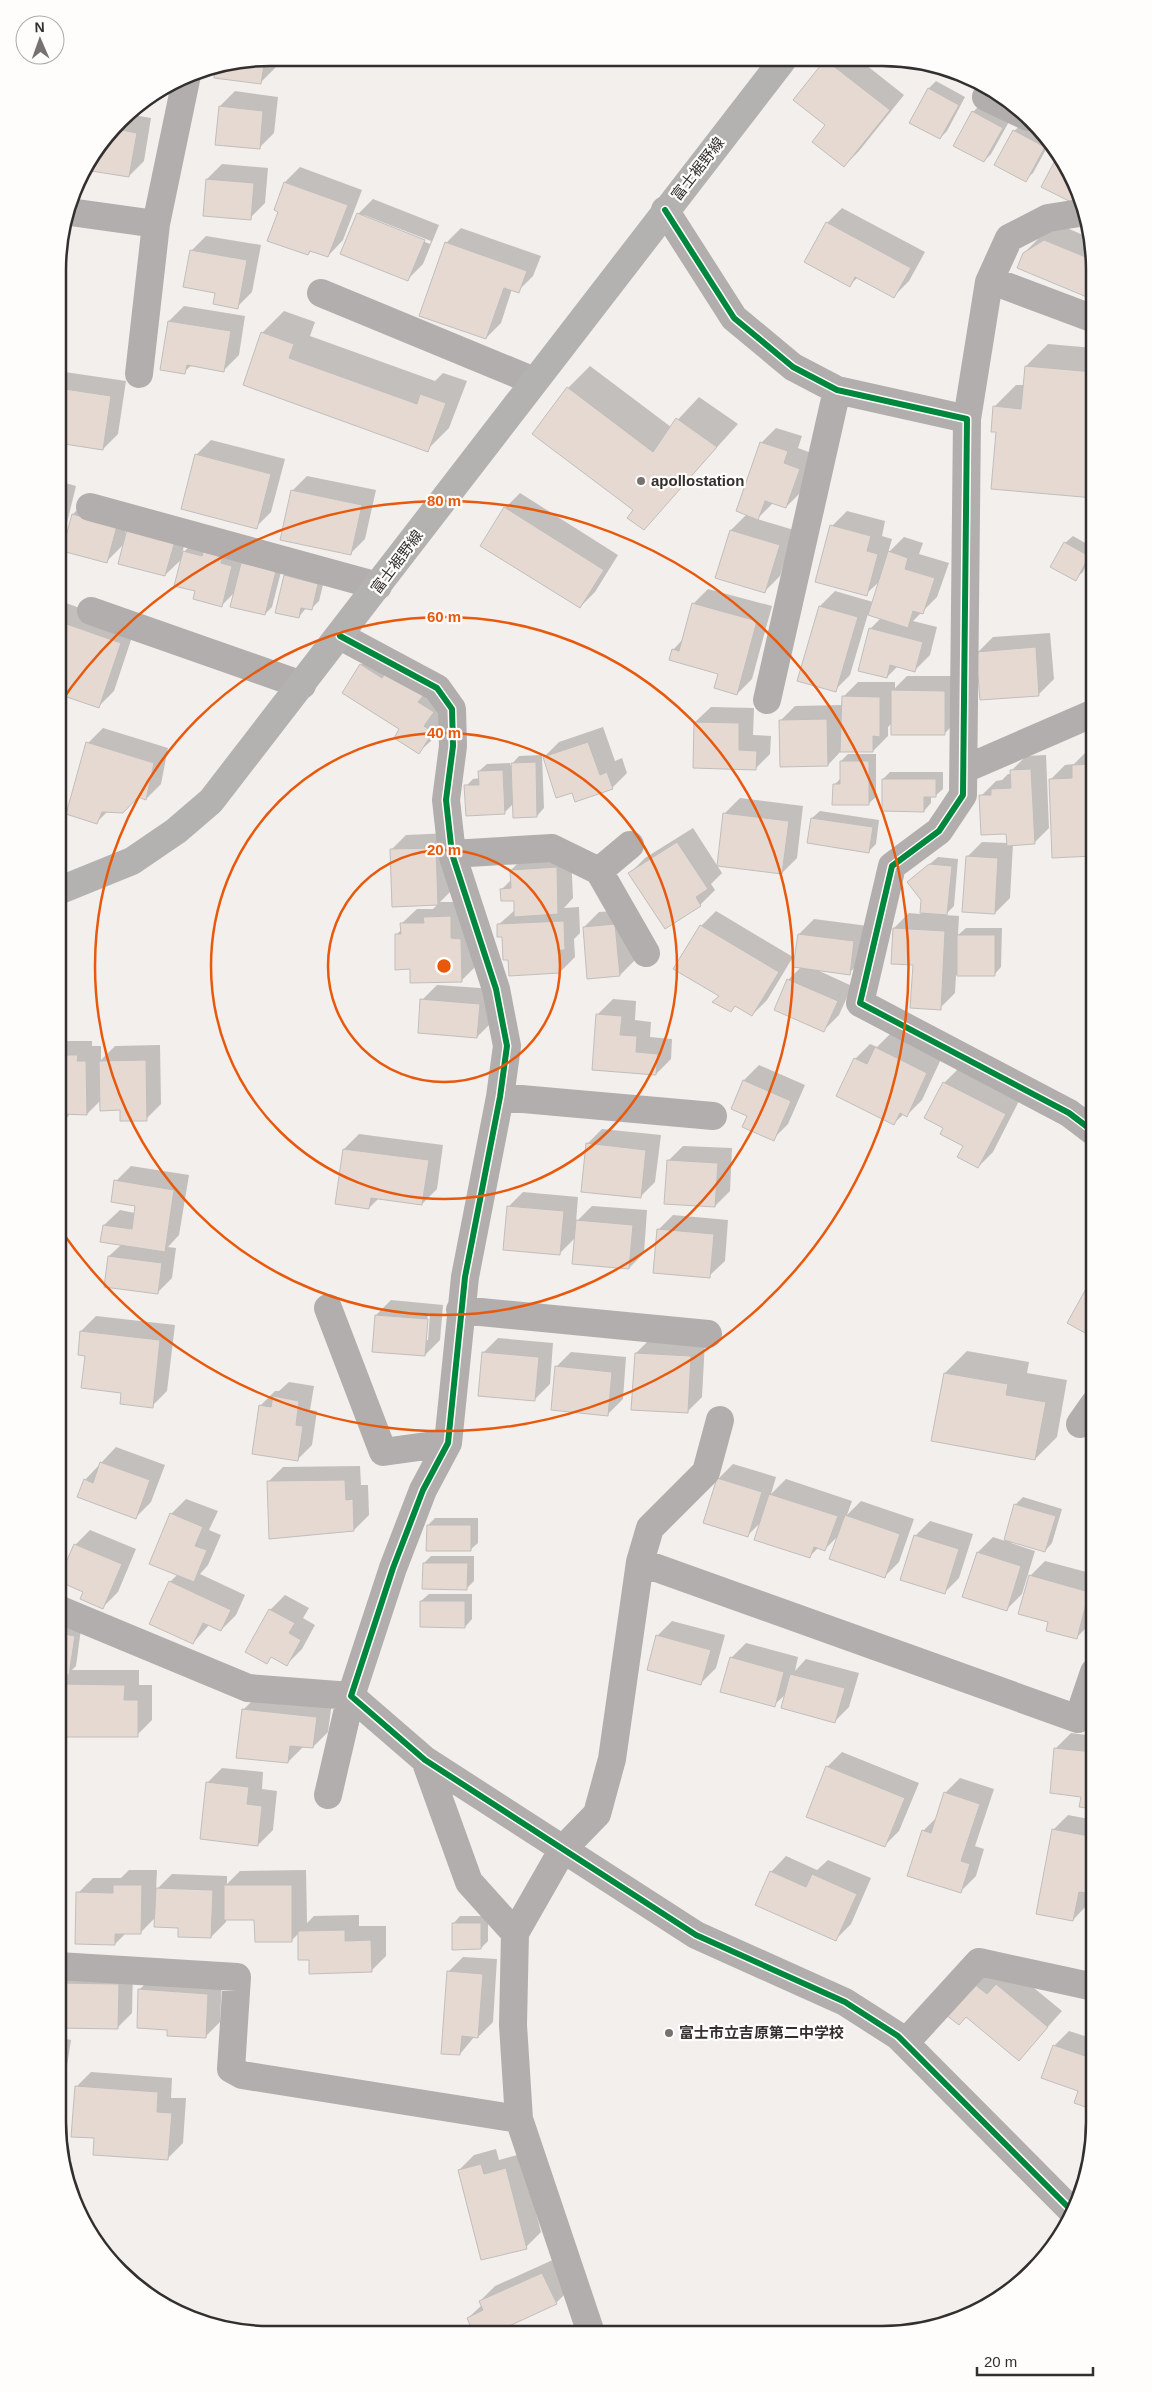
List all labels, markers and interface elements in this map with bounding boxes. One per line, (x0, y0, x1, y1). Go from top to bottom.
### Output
north arrow (15, 15, 65, 65)
text: N (34, 19, 45, 35)
street label: 富士裾野線 (668, 134, 727, 203)
place label: apollostation (651, 472, 744, 489)
marker: apollostation (635, 475, 647, 487)
text: 80 m (427, 492, 461, 509)
street label: 富士裾野線 (367, 527, 426, 597)
text: 60 m (427, 608, 461, 625)
text: 40 m (427, 724, 461, 741)
text: 20 m (427, 841, 461, 858)
centre of rings (435, 957, 453, 975)
place label: 富士市立吉原第二中学校 (679, 2024, 844, 2041)
marker: 富士市立吉原第二中学校 (663, 2027, 675, 2039)
scale bar (977, 2344, 1093, 2376)
text: 20 m (984, 2353, 1017, 2370)

